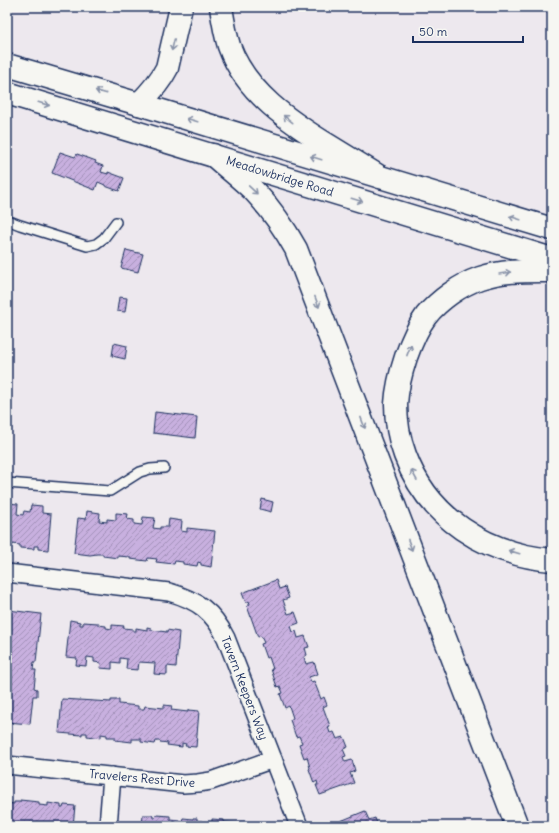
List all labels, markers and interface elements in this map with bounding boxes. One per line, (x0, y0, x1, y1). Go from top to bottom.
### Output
scale bar (413, 18, 523, 44)
text: 50 m (419, 24, 448, 39)
one-way arrow (168, 38, 176, 51)
one-way arrow (95, 88, 108, 96)
one-way arrow (38, 101, 51, 108)
one-way arrow (283, 115, 294, 123)
one-way arrow (186, 116, 199, 123)
street label: Meadowbridge Road (224, 153, 336, 199)
one-way arrow (310, 154, 323, 161)
one-way arrow (247, 186, 258, 195)
one-way arrow (351, 196, 363, 204)
one-way arrow (508, 214, 521, 221)
one-way arrow (498, 268, 511, 276)
one-way arrow (313, 295, 321, 307)
one-way arrow (405, 344, 413, 356)
one-way arrow (360, 417, 368, 429)
one-way arrow (410, 469, 417, 481)
one-way arrow (406, 538, 414, 550)
one-way arrow (507, 548, 520, 555)
street label: Tavern Keepers Way (218, 634, 272, 742)
street label: Travelers Rest Drive (88, 766, 196, 790)

